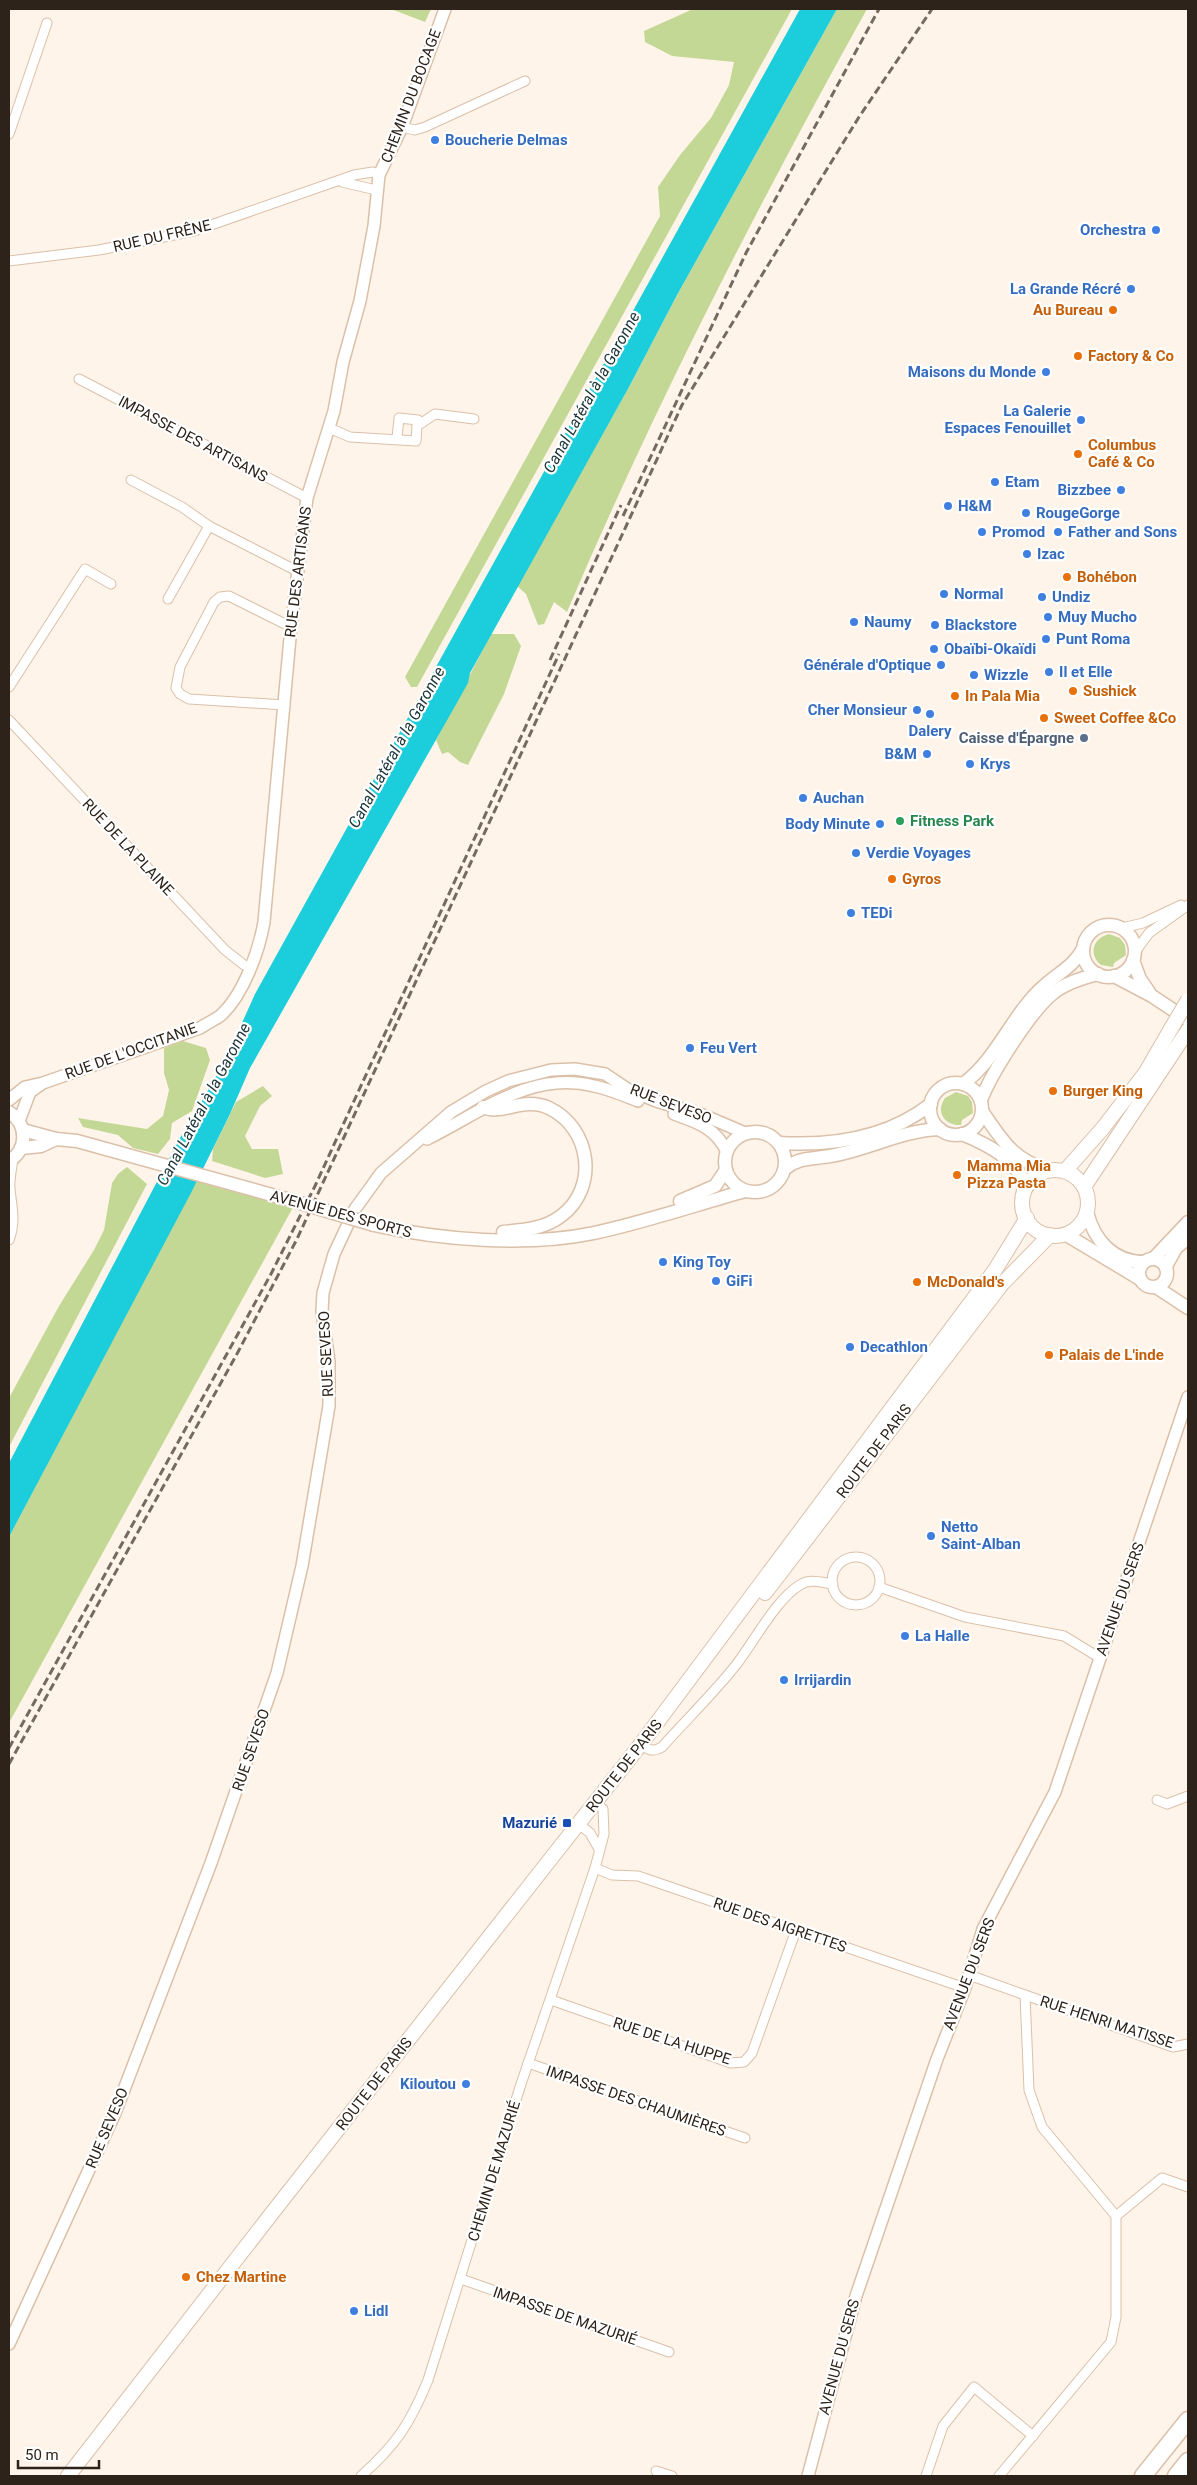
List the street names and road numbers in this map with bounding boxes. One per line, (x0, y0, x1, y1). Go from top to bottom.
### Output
street label: CHEMIN DU BOCAGE (377, 26, 445, 165)
street label: RUE DU FRÊNE (111, 216, 213, 256)
street label: IMPASSE DES ARTISANS (115, 392, 271, 486)
street label: RUE DES ARTISANS (281, 505, 315, 639)
street label: RUE DE LA PLAINE (79, 795, 178, 899)
street label: RUE DE L'OCCITANIE (63, 1019, 200, 1083)
street label: RUE SEVESO (628, 1080, 714, 1128)
street label: AVENUE DES SPORTS (268, 1186, 414, 1242)
street label: RUE SEVESO (315, 1311, 337, 1397)
street label: ROUTE DE PARIS (833, 1400, 915, 1502)
street label: AVENUE DU SERS (1092, 1540, 1148, 1658)
street label: RUE SEVESO (228, 1706, 274, 1794)
street label: ROUTE DE PARIS (582, 1716, 666, 1816)
street label: RUE DES AIGRETTES (711, 1894, 849, 1956)
street label: AVENUE DU SERS (939, 1915, 999, 2033)
street label: RUE HENRI MATISSE (1038, 1992, 1177, 2052)
street label: RUE DE LA HUPPE (611, 2013, 734, 2069)
street label: ROUTE DE PARIS (332, 2034, 416, 2134)
street label: IMPASSE DES CHAUMIÈRES (544, 2062, 728, 2140)
street label: RUE SEVESO (82, 2085, 132, 2171)
street label: CHEMIN DE MAZURIÉ (464, 2098, 524, 2244)
street label: IMPASSE DE MAZURIÉ (491, 2283, 640, 2349)
street label: AVENUE DU SERS (815, 2297, 863, 2417)

